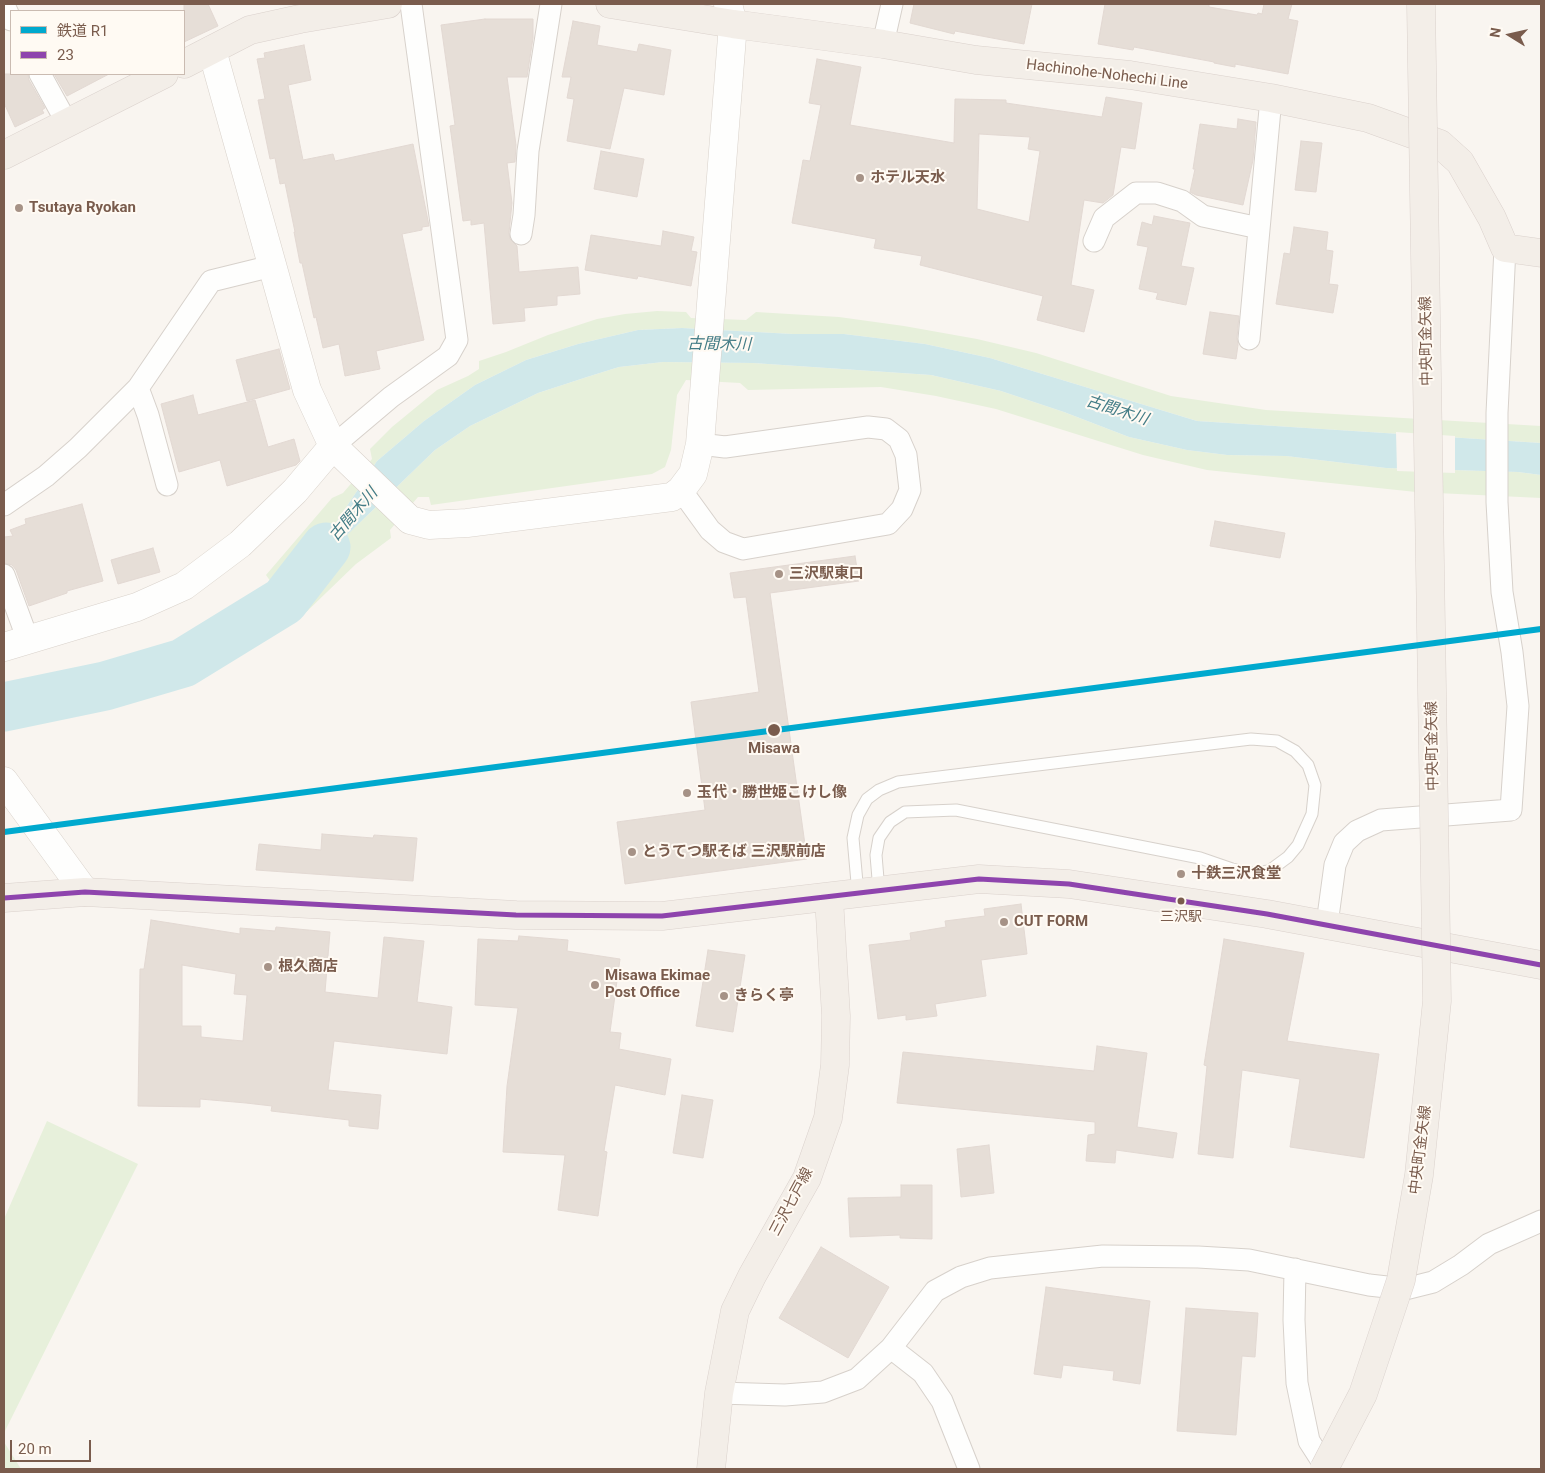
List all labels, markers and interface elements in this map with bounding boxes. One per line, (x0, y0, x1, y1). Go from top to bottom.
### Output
legend (10, 10, 185, 75)
north arrow (1485, 10, 1535, 60)
text: 鉄道 R1 (57, 22, 108, 40)
text: N (1486, 26, 1504, 39)
text: 23 (57, 46, 74, 64)
street label: Hachinohe-Nohechi Line (1025, 56, 1189, 94)
place label: ホテル天水 (870, 169, 945, 187)
marker: ホテル天水 (854, 172, 866, 184)
place label: Tsutaya Ryokan (29, 199, 136, 217)
marker: Tsutaya Ryokan (13, 202, 25, 214)
street label: 中央町金矢線 (1417, 296, 1437, 386)
water label: 古間木川 (687, 335, 751, 355)
water label: 古間木川 (1084, 392, 1150, 430)
water label: 古間木川 (326, 485, 382, 545)
place label: 三沢駅東口 (789, 565, 864, 583)
marker: 三沢駅東口 (773, 568, 785, 580)
street label: 中央町金矢線 (1423, 701, 1443, 791)
marker: Misawa (766, 722, 782, 738)
place label: Misawa (748, 740, 800, 758)
place label: 玉代・勝世姫こけし像 (697, 784, 847, 802)
marker: 玉代・勝世姫こけし像 (681, 787, 693, 799)
place label: とうてつ駅そば 三沢駅前店 (642, 843, 826, 861)
marker: とうてつ駅そば 三沢駅前店 (626, 846, 638, 858)
place label: 十鉄三沢食堂 (1191, 865, 1281, 883)
marker: 十鉄三沢食堂 (1175, 868, 1187, 880)
marker: 三沢駅 (1176, 896, 1186, 906)
place label: 三沢駅 (1160, 909, 1202, 925)
place label: CUT FORM (1014, 913, 1088, 931)
marker: CUT FORM (998, 916, 1010, 928)
place label: 根久商店 (278, 958, 338, 976)
marker: 根久商店 (262, 961, 274, 973)
place label: Misawa Ekimae Post Office (605, 967, 710, 1002)
marker: Misawa Ekimae Post Office (589, 979, 601, 991)
place label: きらく亭 (734, 987, 794, 1005)
marker: きらく亭 (718, 990, 730, 1002)
street label: 中央町金矢線 (1407, 1104, 1435, 1196)
street label: 三沢七戸線 (766, 1165, 818, 1239)
scale bar (12, 1430, 94, 1462)
text: 20 m (18, 1440, 52, 1458)

